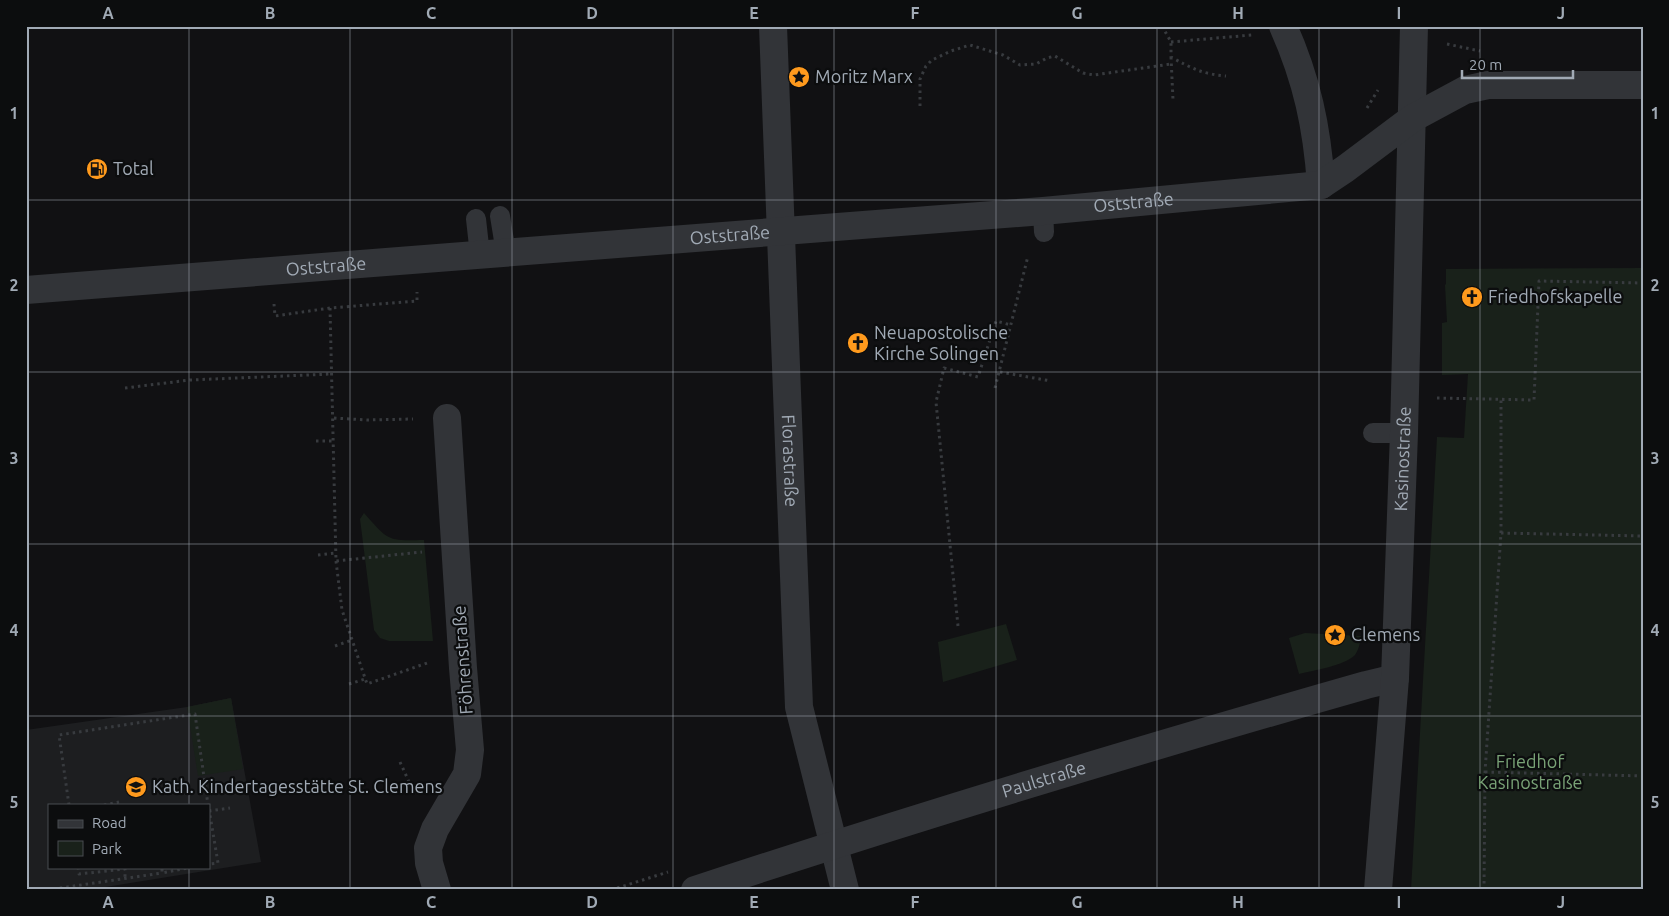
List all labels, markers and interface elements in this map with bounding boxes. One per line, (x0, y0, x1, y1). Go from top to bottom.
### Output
text: A (102, 4, 114, 22)
text: B (265, 4, 275, 22)
text: C (426, 4, 436, 22)
text: D (586, 4, 598, 22)
text: E (749, 4, 759, 22)
text: F (911, 4, 920, 22)
text: G (1071, 4, 1083, 22)
text: H (1232, 4, 1244, 22)
text: I (1397, 4, 1401, 22)
text: J (1557, 4, 1565, 22)
scale bar (1462, 48, 1573, 80)
text: 20 m (1469, 56, 1502, 73)
place icon: Moritz Marx (787, 65, 811, 89)
place label: Moritz Marx (815, 66, 913, 86)
text: 1 (9, 104, 19, 122)
text: 1 (1650, 104, 1660, 122)
fuel station icon: Total (85, 157, 109, 181)
place label: Total (113, 158, 154, 178)
street label: Oststraße (1092, 188, 1175, 215)
street label: Oststraße (689, 221, 771, 247)
street label: Oststraße (285, 253, 367, 279)
text: 2 (9, 276, 19, 294)
text: 2 (1650, 276, 1660, 294)
church icon: Friedhofskapelle (1460, 285, 1484, 309)
place label: Friedhofskapelle (1488, 286, 1622, 306)
place label: Neuapostolische Kirche Solingen (874, 322, 1008, 363)
church icon: Neuapostolische Kirche Solingen (846, 331, 870, 355)
street label: Kasinostraße (1390, 406, 1414, 512)
street label: Florastraße (779, 414, 802, 507)
text: 3 (9, 449, 19, 467)
text: 3 (1650, 449, 1660, 467)
street label: Föhrenstraße (448, 605, 476, 715)
text: 4 (9, 621, 19, 639)
text: 4 (1650, 621, 1660, 639)
place icon: Clemens (1323, 623, 1347, 647)
place label: Clemens (1351, 624, 1420, 644)
park label: Friedhof Kasinostraße (1478, 751, 1582, 792)
street label: Paulstraße (999, 757, 1088, 801)
school or university icon: Kath. Kindertagesstätte St. Clemens (124, 775, 148, 799)
place label: Kath. Kindertagesstätte St. Clemens (152, 776, 443, 796)
text: 5 (9, 793, 19, 811)
text: 5 (1650, 793, 1660, 811)
legend (48, 804, 210, 868)
text: Road (92, 814, 127, 831)
text: Park (92, 840, 122, 857)
text: A (102, 893, 114, 911)
text: B (265, 893, 275, 911)
text: C (426, 893, 436, 911)
text: D (586, 893, 598, 911)
text: E (749, 893, 759, 911)
text: F (911, 893, 920, 911)
text: G (1071, 893, 1083, 911)
text: H (1232, 893, 1244, 911)
text: I (1397, 893, 1401, 911)
text: J (1557, 893, 1565, 911)

